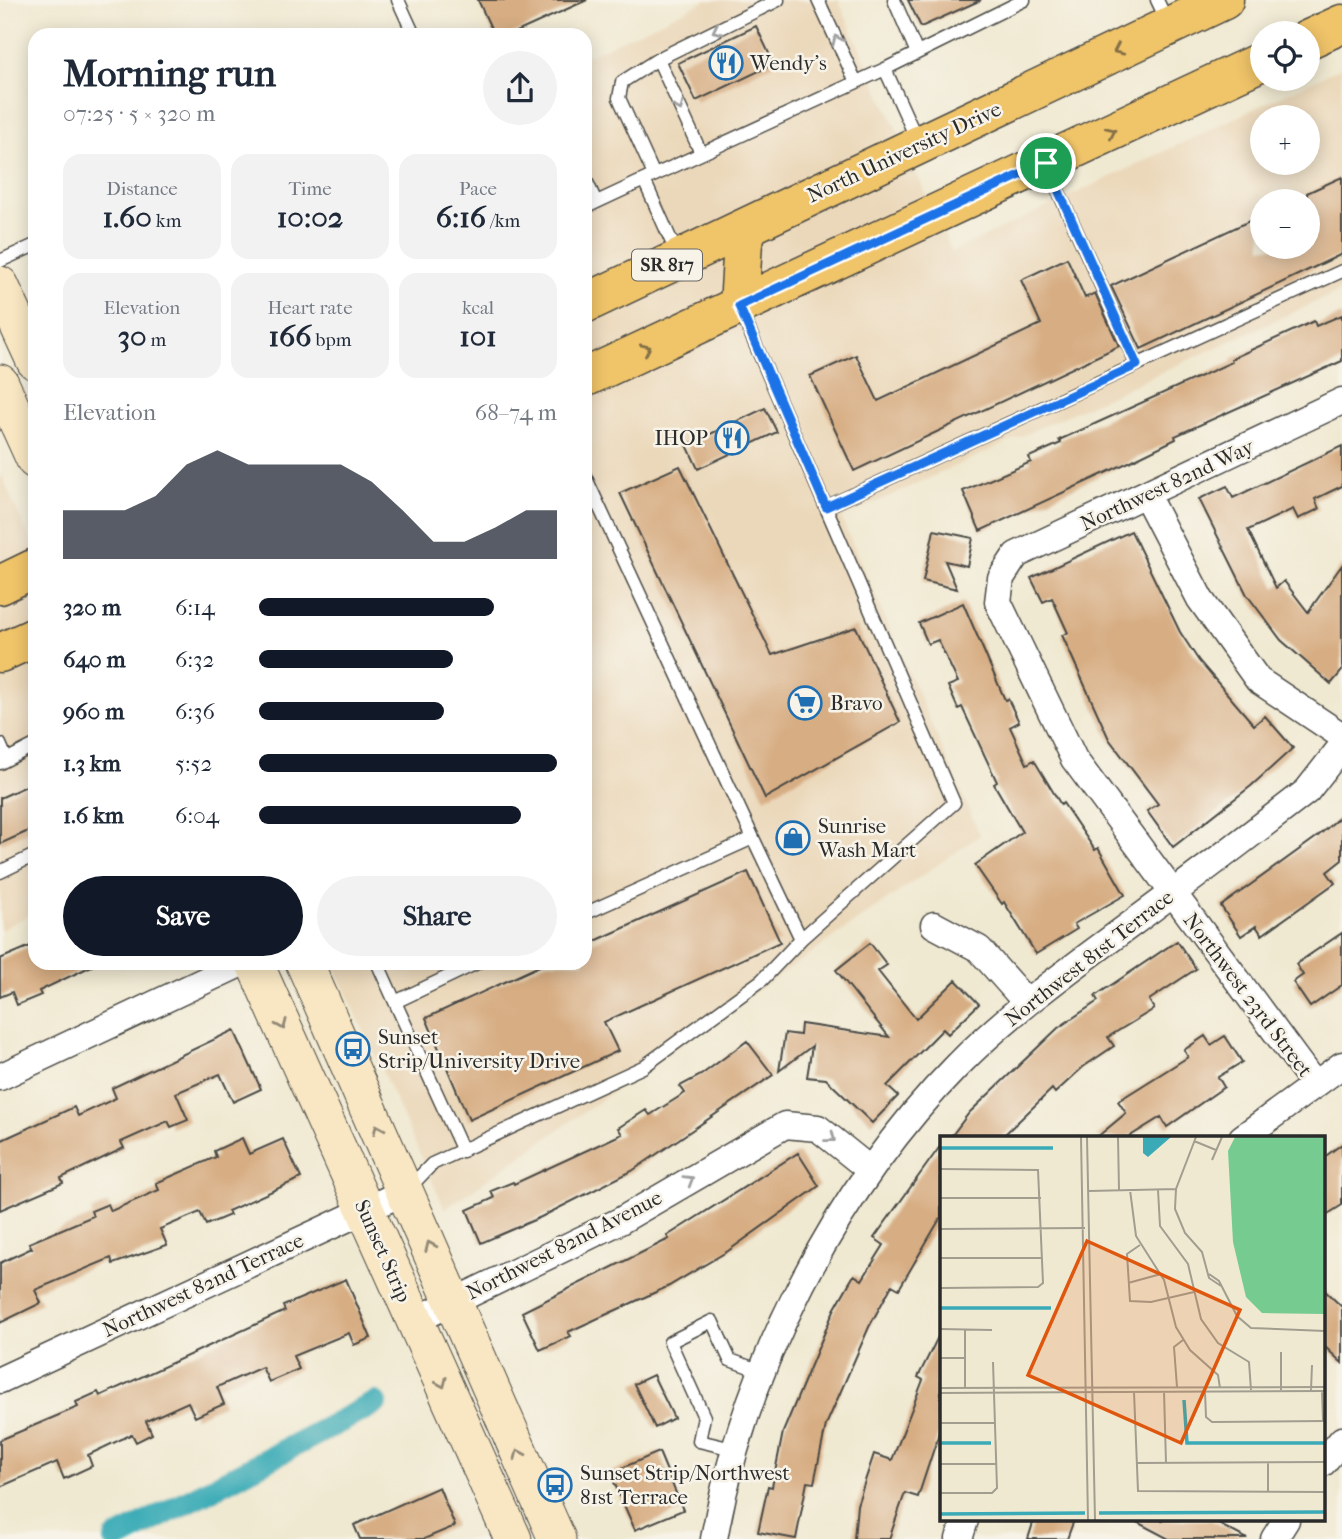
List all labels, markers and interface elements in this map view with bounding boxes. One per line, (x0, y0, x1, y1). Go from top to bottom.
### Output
map controls (1250, 21, 1320, 259)
button: locate (1250, 21, 1320, 91)
one-way arrow (712, 22, 724, 36)
one-way arrow (831, 35, 845, 48)
one-way arrow (1113, 42, 1125, 56)
restaurant icon: Wendy's (707, 44, 745, 82)
text: Morning run (63, 51, 276, 96)
button: share (483, 51, 557, 125)
place label: Wendy's (749, 51, 827, 75)
street label: North University Drive (803, 97, 1005, 207)
one-way arrow (671, 99, 685, 111)
text: 07:25 · 5 × 320 m (63, 100, 215, 127)
button: + (1250, 105, 1320, 175)
one-way arrow (1104, 126, 1117, 140)
pin (1016, 133, 1076, 193)
icon: arrive (1027, 144, 1065, 182)
text: Distance (106, 178, 178, 200)
text: Time (288, 178, 332, 200)
text: Pace (459, 178, 497, 200)
button: − (1250, 189, 1320, 259)
text: 1.60 (103, 200, 152, 235)
text: 10:02 (277, 200, 343, 235)
text: 6:16 (436, 200, 486, 235)
text: km (152, 210, 181, 232)
text: /km (486, 210, 520, 232)
road number: SR 817 (632, 249, 702, 280)
text: Elevation (104, 297, 180, 319)
text: Heart rate (267, 297, 353, 319)
text: kcal (462, 297, 494, 319)
text: 30 (118, 319, 146, 354)
text: 166 (268, 319, 312, 354)
text: 101 (459, 319, 497, 354)
text: m (146, 329, 166, 351)
text: bpm (312, 329, 352, 351)
one-way arrow (639, 344, 651, 358)
text: Elevation (63, 399, 156, 426)
text: 68–74 m (475, 399, 557, 426)
restaurant icon: IHOP (713, 419, 751, 457)
place label: IHOP (654, 426, 708, 450)
street label: Northwest 82nd Way (1077, 434, 1258, 536)
text: 320 m (63, 594, 121, 621)
text: 6:14 (175, 594, 215, 621)
text: 640 m (63, 646, 126, 673)
text: 6:32 (175, 646, 214, 673)
supermarket icon: Bravo (786, 684, 824, 722)
place label: Bravo (830, 691, 883, 715)
text: 960 m (63, 698, 124, 725)
text: 6:36 (175, 698, 215, 725)
text: 1.3 km (63, 750, 121, 777)
text: 5:52 (175, 750, 212, 777)
text: 1.6 km (63, 802, 124, 829)
text: 6:04 (175, 802, 219, 829)
place label: Sunrise Wash Mart (817, 814, 917, 862)
shop icon: Sunrise Wash Mart (774, 819, 812, 857)
button: Save (63, 876, 303, 956)
button: Share (317, 876, 557, 956)
street label: Northwest 81st Terrace (1000, 885, 1178, 1031)
street label: Northwest 23rd Street (1179, 908, 1318, 1082)
one-way arrow (274, 1018, 288, 1030)
place label: Sunset Strip/University Drive (378, 1025, 580, 1073)
bus stop icon: Sunset Strip/University Drive (334, 1030, 372, 1068)
one-way arrow (372, 1124, 386, 1136)
one-way arrow (823, 1130, 835, 1143)
inset map (940, 1136, 1324, 1522)
one-way arrow (681, 1175, 694, 1188)
street label: Northwest 82nd Avenue (462, 1185, 666, 1305)
street label: Sunset Strip (350, 1196, 416, 1306)
street label: Northwest 82nd Terrace (99, 1228, 307, 1342)
one-way arrow (425, 1241, 439, 1253)
one-way arrow (434, 1376, 448, 1389)
one-way arrow (513, 1448, 527, 1461)
place label: Sunset Strip/Northwest 81st Terrace (580, 1461, 790, 1509)
bus stop icon: Sunset Strip/Northwest 81st Terrace (536, 1466, 574, 1504)

